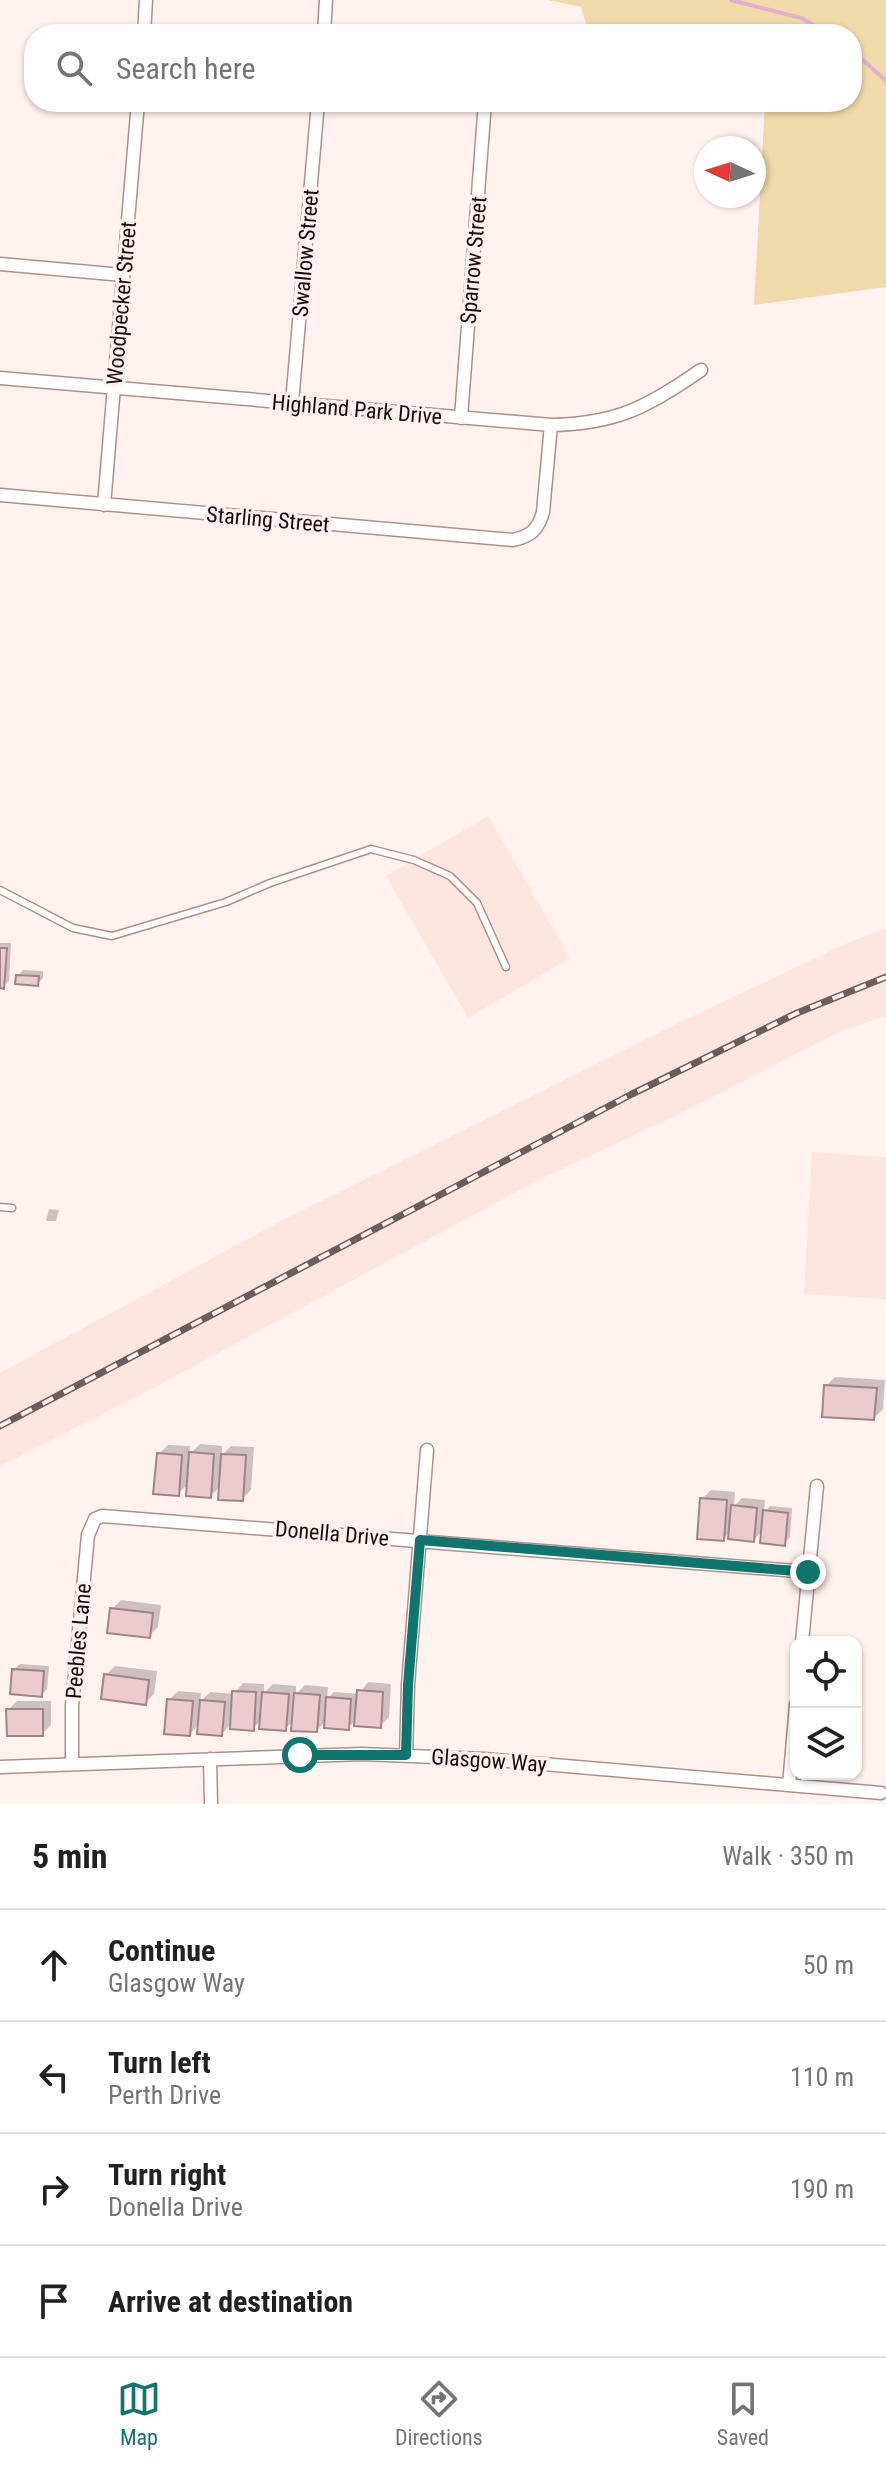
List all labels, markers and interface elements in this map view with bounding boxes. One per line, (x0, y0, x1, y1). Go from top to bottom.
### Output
search box (24, 24, 862, 112)
icon: search (52, 46, 96, 90)
text: Search here (116, 51, 256, 86)
north arrow (694, 136, 766, 208)
street label: Swallow Street (287, 188, 324, 318)
street label: Sparrow Street (455, 195, 492, 325)
street label: Woodpecker Street (102, 220, 141, 386)
street label: Highland Park Drive (271, 390, 443, 429)
street label: Starling Street (205, 502, 330, 537)
street label: Donella Drive (274, 1516, 390, 1551)
route end (790, 1554, 826, 1590)
street label: Peebles Lane (61, 1582, 96, 1700)
map controls (790, 1636, 862, 1780)
button: locate (790, 1636, 862, 1708)
button: layers (790, 1708, 862, 1780)
route start (282, 1737, 318, 1773)
street label: Glasgow Way (430, 1744, 548, 1777)
text: 5 min (32, 1836, 108, 1876)
text: Walk · 350 m (722, 1841, 854, 1871)
text: Continue (108, 1933, 215, 1968)
icon: ahead (32, 1943, 76, 1987)
text: 50 m (803, 1950, 854, 1980)
text: Glasgow Way (108, 1968, 245, 1998)
text: Turn left (108, 2045, 211, 2080)
icon: left (32, 2055, 76, 2099)
text: 110 m (790, 2062, 854, 2092)
text: Perth Drive (108, 2080, 221, 2110)
text: Turn right (108, 2157, 226, 2192)
icon: right (32, 2167, 76, 2211)
text: 190 m (790, 2174, 854, 2204)
text: Donella Drive (108, 2192, 243, 2222)
icon: arrive (32, 2279, 76, 2323)
text: Arrive at destination (108, 2284, 353, 2319)
tab: Map (117, 2377, 161, 2450)
tab: Directions (395, 2377, 483, 2450)
tab: Saved (717, 2377, 769, 2450)

